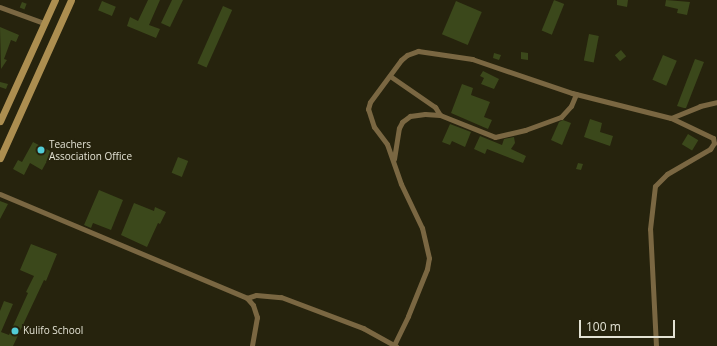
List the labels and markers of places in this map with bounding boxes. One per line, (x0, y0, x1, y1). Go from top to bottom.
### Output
place label: Teachers Association Office (49, 138, 132, 162)
marker: Teachers Association Office (36, 145, 46, 155)
place label: Kulifo School (23, 325, 83, 337)
marker: Kulifo School (10, 326, 20, 336)

